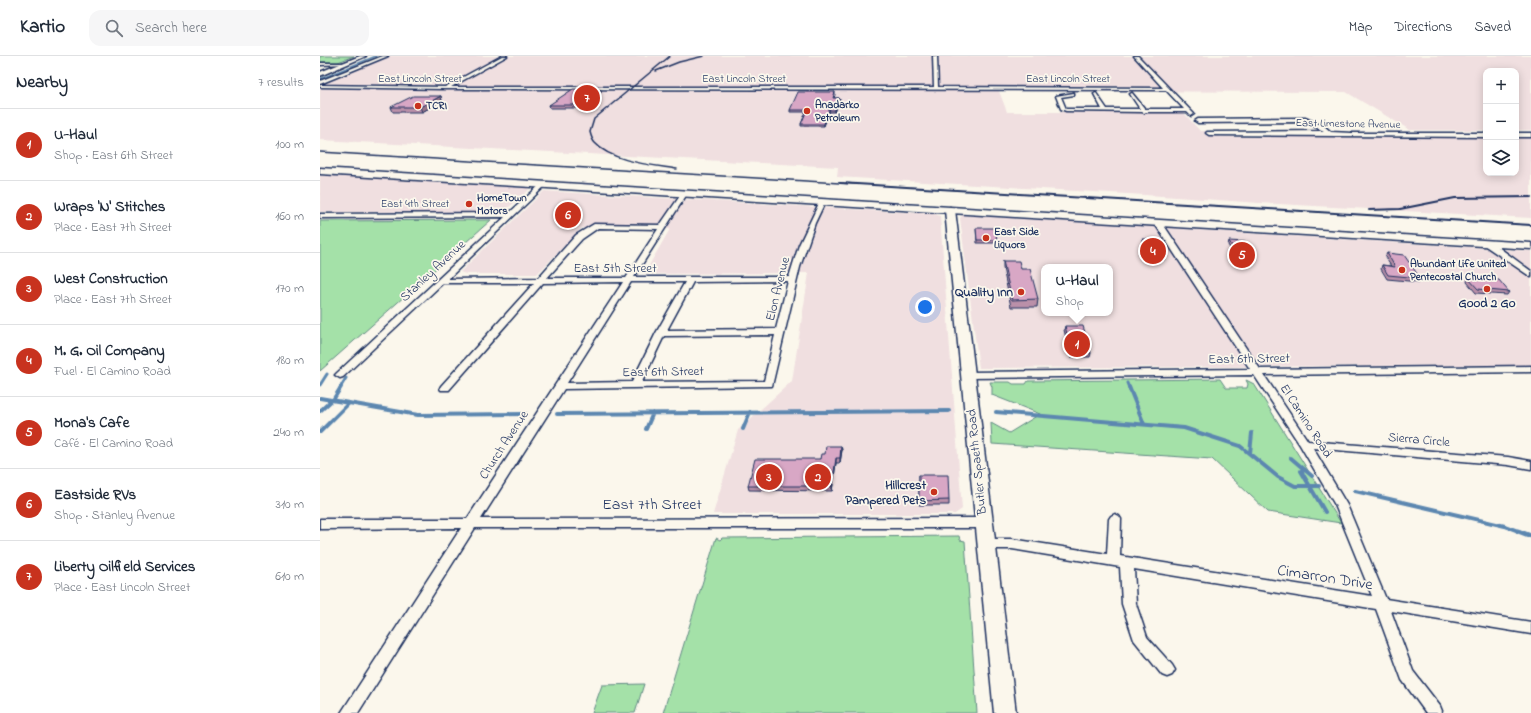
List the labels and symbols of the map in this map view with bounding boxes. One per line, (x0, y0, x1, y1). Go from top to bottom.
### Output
street label: East Lincoln Street (378, 71, 462, 87)
street label: East Lincoln Street (702, 71, 786, 87)
street label: East Lincoln Street (1026, 71, 1110, 87)
pin: 7 (574, 83, 600, 113)
place label: Anadarko Petroleum (814, 97, 860, 126)
place label: TCRI (426, 98, 447, 114)
marker: TCRI (413, 101, 423, 111)
marker: Anadarko Petroleum (802, 106, 812, 116)
street label: East Limestone Avenue (1295, 115, 1401, 133)
place label: HomeTown Motors (477, 190, 527, 219)
street label: East 4th Street (381, 196, 450, 212)
marker: HomeTown Motors (464, 199, 474, 209)
pin: 6 (555, 200, 581, 230)
place label: East Side Liquors (994, 224, 1040, 253)
marker: East Side Liquors (981, 233, 991, 243)
street label: Stanley Avenue (396, 235, 471, 307)
pin: 4 (1140, 236, 1166, 266)
pin: 5 (1229, 240, 1255, 270)
street label: Elon Avenue (761, 255, 795, 323)
place label: Abundant Life United Pentecostal Church (1409, 256, 1507, 285)
street label: East 5th Street (573, 259, 657, 278)
marker: Abundant Life United Pentecostal Church (1397, 265, 1407, 275)
place label: Quality Inn (955, 283, 1014, 304)
marker: Good 2 Go (1482, 284, 1492, 294)
marker: Quality Inn (1016, 287, 1026, 297)
place label: Good 2 Go (1459, 294, 1516, 313)
your location (915, 297, 935, 317)
pin: 1 (1064, 329, 1090, 359)
street label: East 6th Street (1208, 349, 1290, 369)
street label: East 6th Street (622, 362, 704, 382)
street label: El Camino Road (1275, 380, 1337, 462)
street label: Church Avenue (475, 407, 534, 483)
street label: Butler Spaeth Road (962, 408, 992, 517)
street label: Sierra Circle (1387, 428, 1451, 452)
pin: 3 (756, 462, 782, 492)
pin: 2 (805, 462, 831, 492)
place label: Hillcrest Pampered Pets (845, 476, 927, 510)
marker: Hillcrest Pampered Pets (929, 487, 939, 497)
street label: East 7th Street (602, 493, 702, 517)
street label: Cimarron Drive (1276, 559, 1375, 598)

